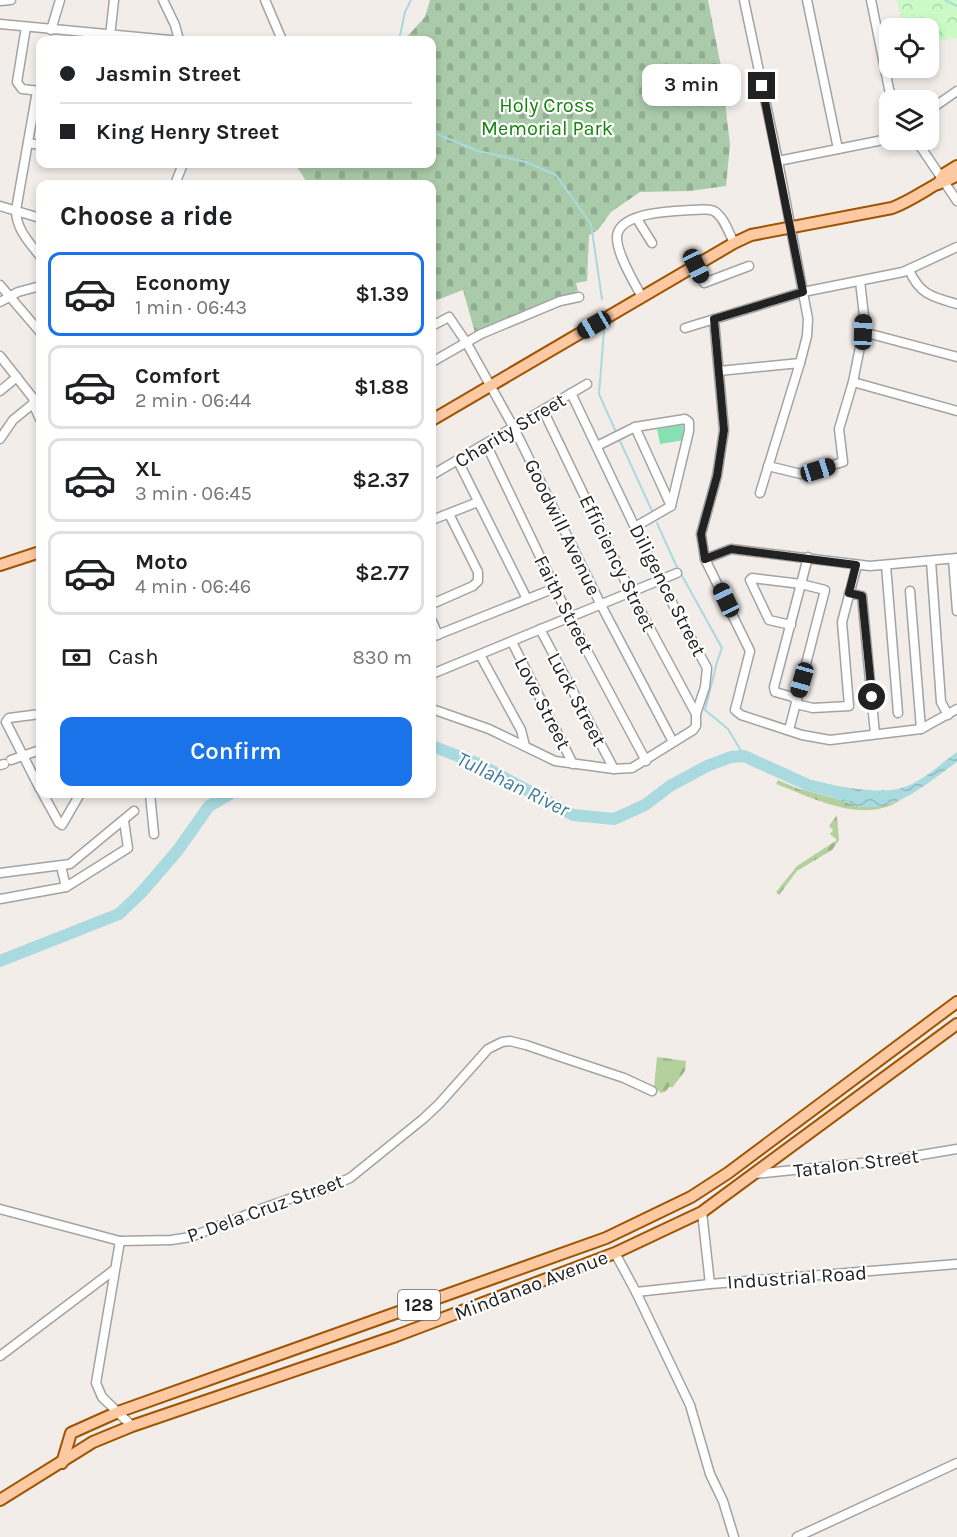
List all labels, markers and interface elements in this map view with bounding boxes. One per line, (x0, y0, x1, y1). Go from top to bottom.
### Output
map controls (879, 18, 939, 150)
button: locate (879, 18, 939, 78)
text: Jasmin Street (96, 61, 241, 87)
callout: 3 min (642, 65, 741, 107)
route end (748, 72, 775, 99)
text: 3 min (664, 73, 719, 96)
button: layers (879, 90, 939, 150)
park label: Holy Cross Memorial Park (481, 94, 613, 140)
text: King Henry Street (96, 119, 279, 145)
text: Choose a ride (60, 200, 233, 232)
car (680, 246, 712, 286)
icon: car (63, 267, 117, 321)
text: Economy (135, 270, 230, 296)
text: $1.39 (355, 281, 409, 307)
text: 1 min · 06:43 (135, 296, 247, 319)
car (574, 308, 614, 342)
car (853, 314, 873, 350)
icon: car (63, 360, 117, 414)
text: Comfort (135, 363, 220, 389)
text: $1.88 (354, 374, 409, 400)
street label: Charity Street (451, 388, 570, 472)
text: 2 min · 06:44 (135, 389, 251, 412)
icon: car (63, 453, 117, 507)
street label: Goodwill Avenue (520, 455, 606, 599)
text: XL (135, 456, 161, 482)
car (798, 456, 838, 484)
text: $2.37 (352, 467, 409, 493)
text: 3 min · 06:45 (135, 482, 252, 505)
street label: Efficiency Street (575, 491, 661, 636)
street label: Diligence Street (624, 521, 711, 660)
icon: car (63, 546, 117, 600)
text: Moto (135, 549, 188, 575)
street label: Faith Street (529, 552, 598, 657)
text: $2.77 (355, 560, 409, 586)
text: 4 min · 06:46 (135, 575, 251, 598)
car (710, 580, 742, 620)
icon: cash (60, 641, 93, 674)
text: Cash (108, 644, 158, 670)
text: 830 m (353, 646, 412, 669)
street label: Luck Street (542, 648, 611, 750)
street label: Love Street (510, 653, 576, 754)
car (788, 660, 816, 700)
route start (858, 683, 885, 710)
button: Confirm (60, 717, 412, 786)
water label: Tullahan River (453, 746, 574, 822)
street label: Tatalon Street (792, 1144, 920, 1183)
street label: P. Dela Cruz Street (184, 1169, 347, 1247)
street label: Mindanao Avenue (451, 1246, 611, 1325)
street label: Industrial Road (726, 1261, 868, 1294)
road number: 128 (398, 1290, 440, 1320)

